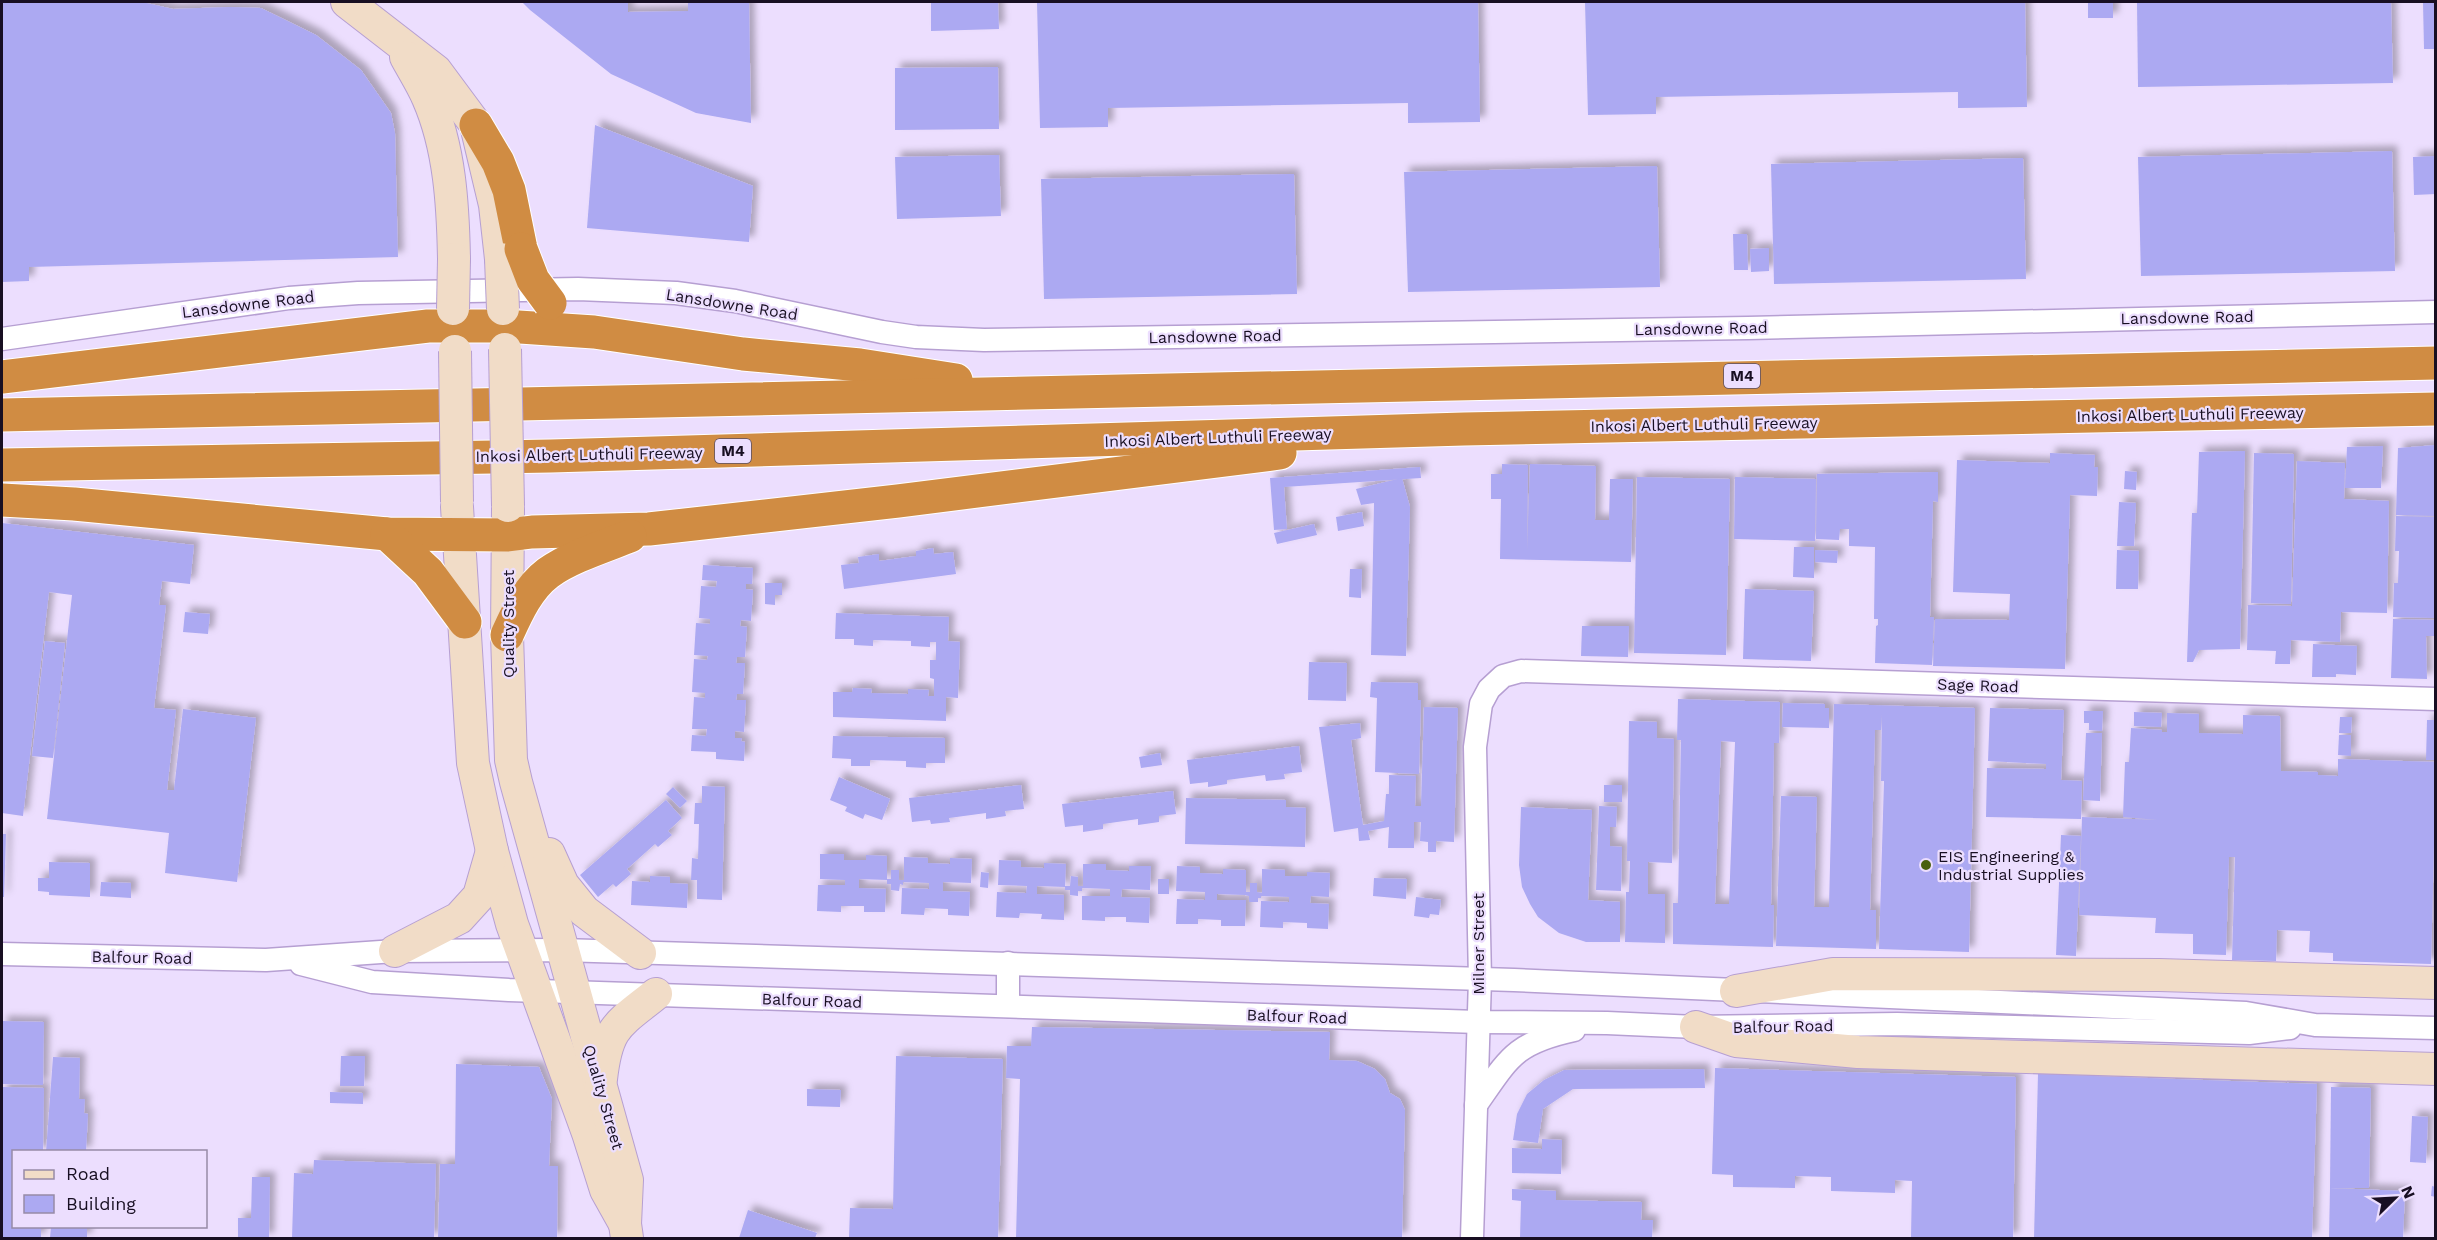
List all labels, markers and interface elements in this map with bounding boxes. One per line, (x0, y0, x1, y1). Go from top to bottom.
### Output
street label: Lansdowne Road (665, 285, 799, 324)
street label: Lansdowne Road (181, 287, 315, 322)
street label: Lansdowne Road (2120, 307, 2254, 328)
street label: Lansdowne Road (1634, 318, 1768, 339)
street label: Lansdowne Road (1148, 326, 1282, 347)
road number: M4 (1724, 364, 1760, 388)
street label: Inkosi Albert Luthuli Freeway (2076, 403, 2305, 426)
street label: Inkosi Albert Luthuli Freeway (1590, 413, 1819, 436)
street label: Inkosi Albert Luthuli Freeway (1104, 424, 1333, 451)
road number: M4 (715, 439, 751, 463)
street label: Inkosi Albert Luthuli Freeway (475, 443, 704, 466)
street label: Quality Street (499, 570, 518, 678)
street label: Sage Road (1937, 675, 2019, 696)
place label: EIS Engineering & Industrial Supplies (1938, 847, 2084, 884)
marker: EIS Engineering & Industrial Supplies (1919, 858, 1933, 872)
street label: Milner Street (1469, 893, 1488, 995)
street label: Balfour Road (92, 947, 192, 968)
street label: Balfour Road (761, 989, 863, 1012)
street label: Balfour Road (1246, 1005, 1348, 1028)
street label: Balfour Road (1733, 1016, 1833, 1037)
street label: Quality Street (579, 1042, 628, 1152)
legend (12, 1150, 207, 1228)
text: Road (66, 1163, 110, 1184)
north arrow (2365, 1168, 2425, 1228)
text: N (2397, 1183, 2419, 1201)
text: Building (66, 1193, 136, 1214)

